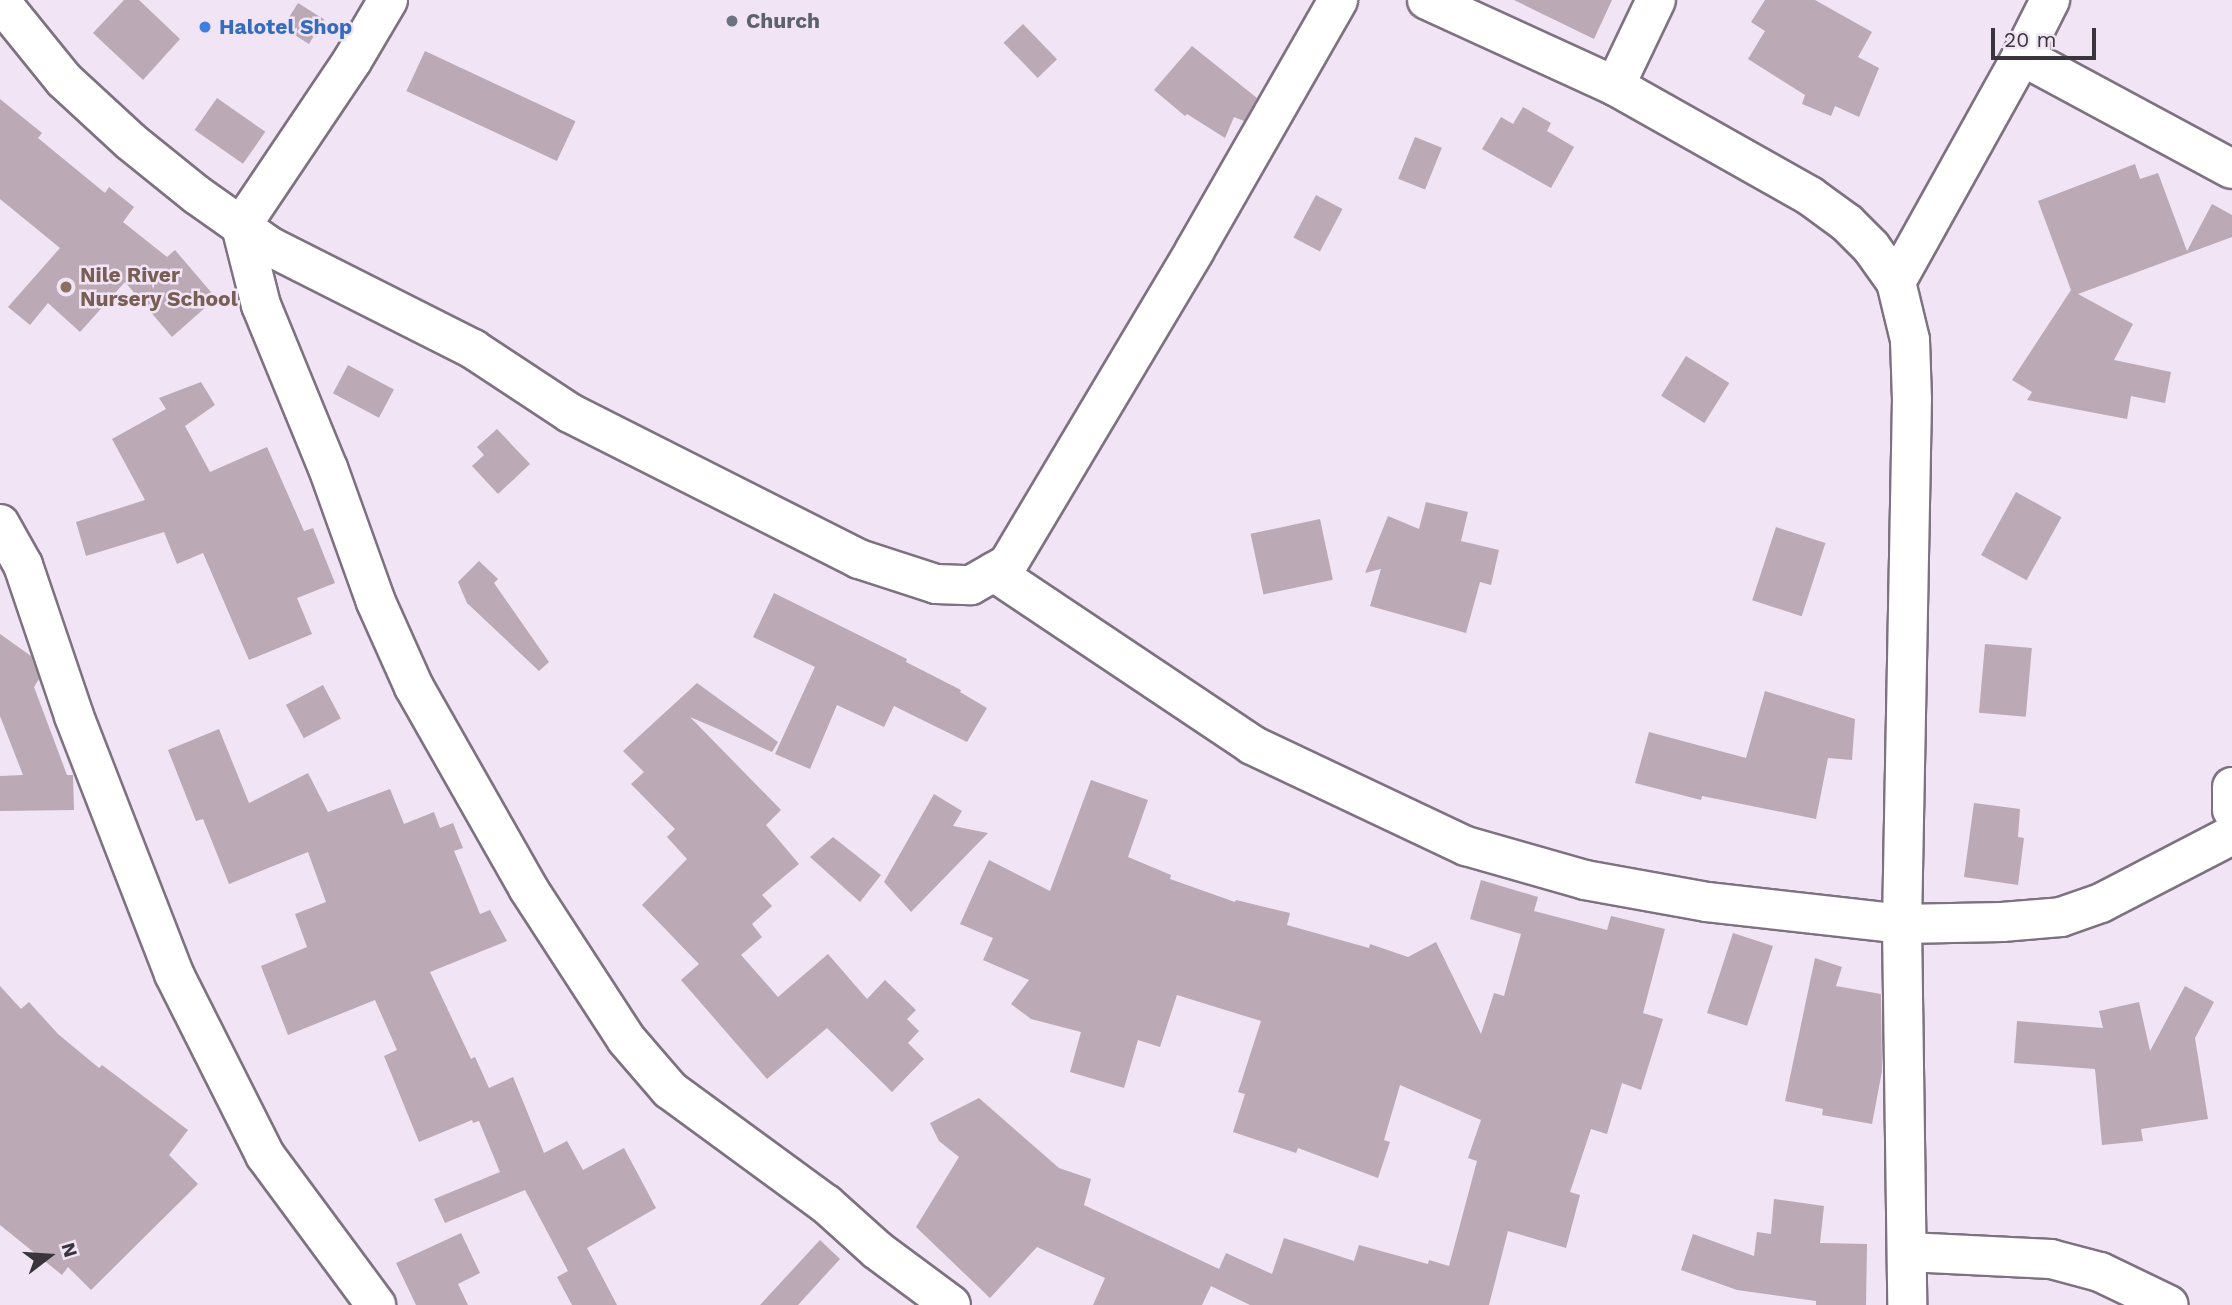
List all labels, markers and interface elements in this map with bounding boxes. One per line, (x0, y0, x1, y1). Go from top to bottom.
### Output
place label: Church (746, 8, 820, 34)
marker: Church (724, 13, 740, 29)
place label: Halotel Shop (219, 14, 353, 40)
scale bar (1994, 14, 2099, 58)
marker: Halotel Shop (197, 19, 213, 35)
text: 20 m (2004, 27, 2056, 52)
place label: Nile River Nursery School (80, 262, 238, 312)
marker: Nile River Nursery School (58, 279, 74, 295)
north arrow (14, 1221, 84, 1291)
text: N (57, 1240, 83, 1260)

